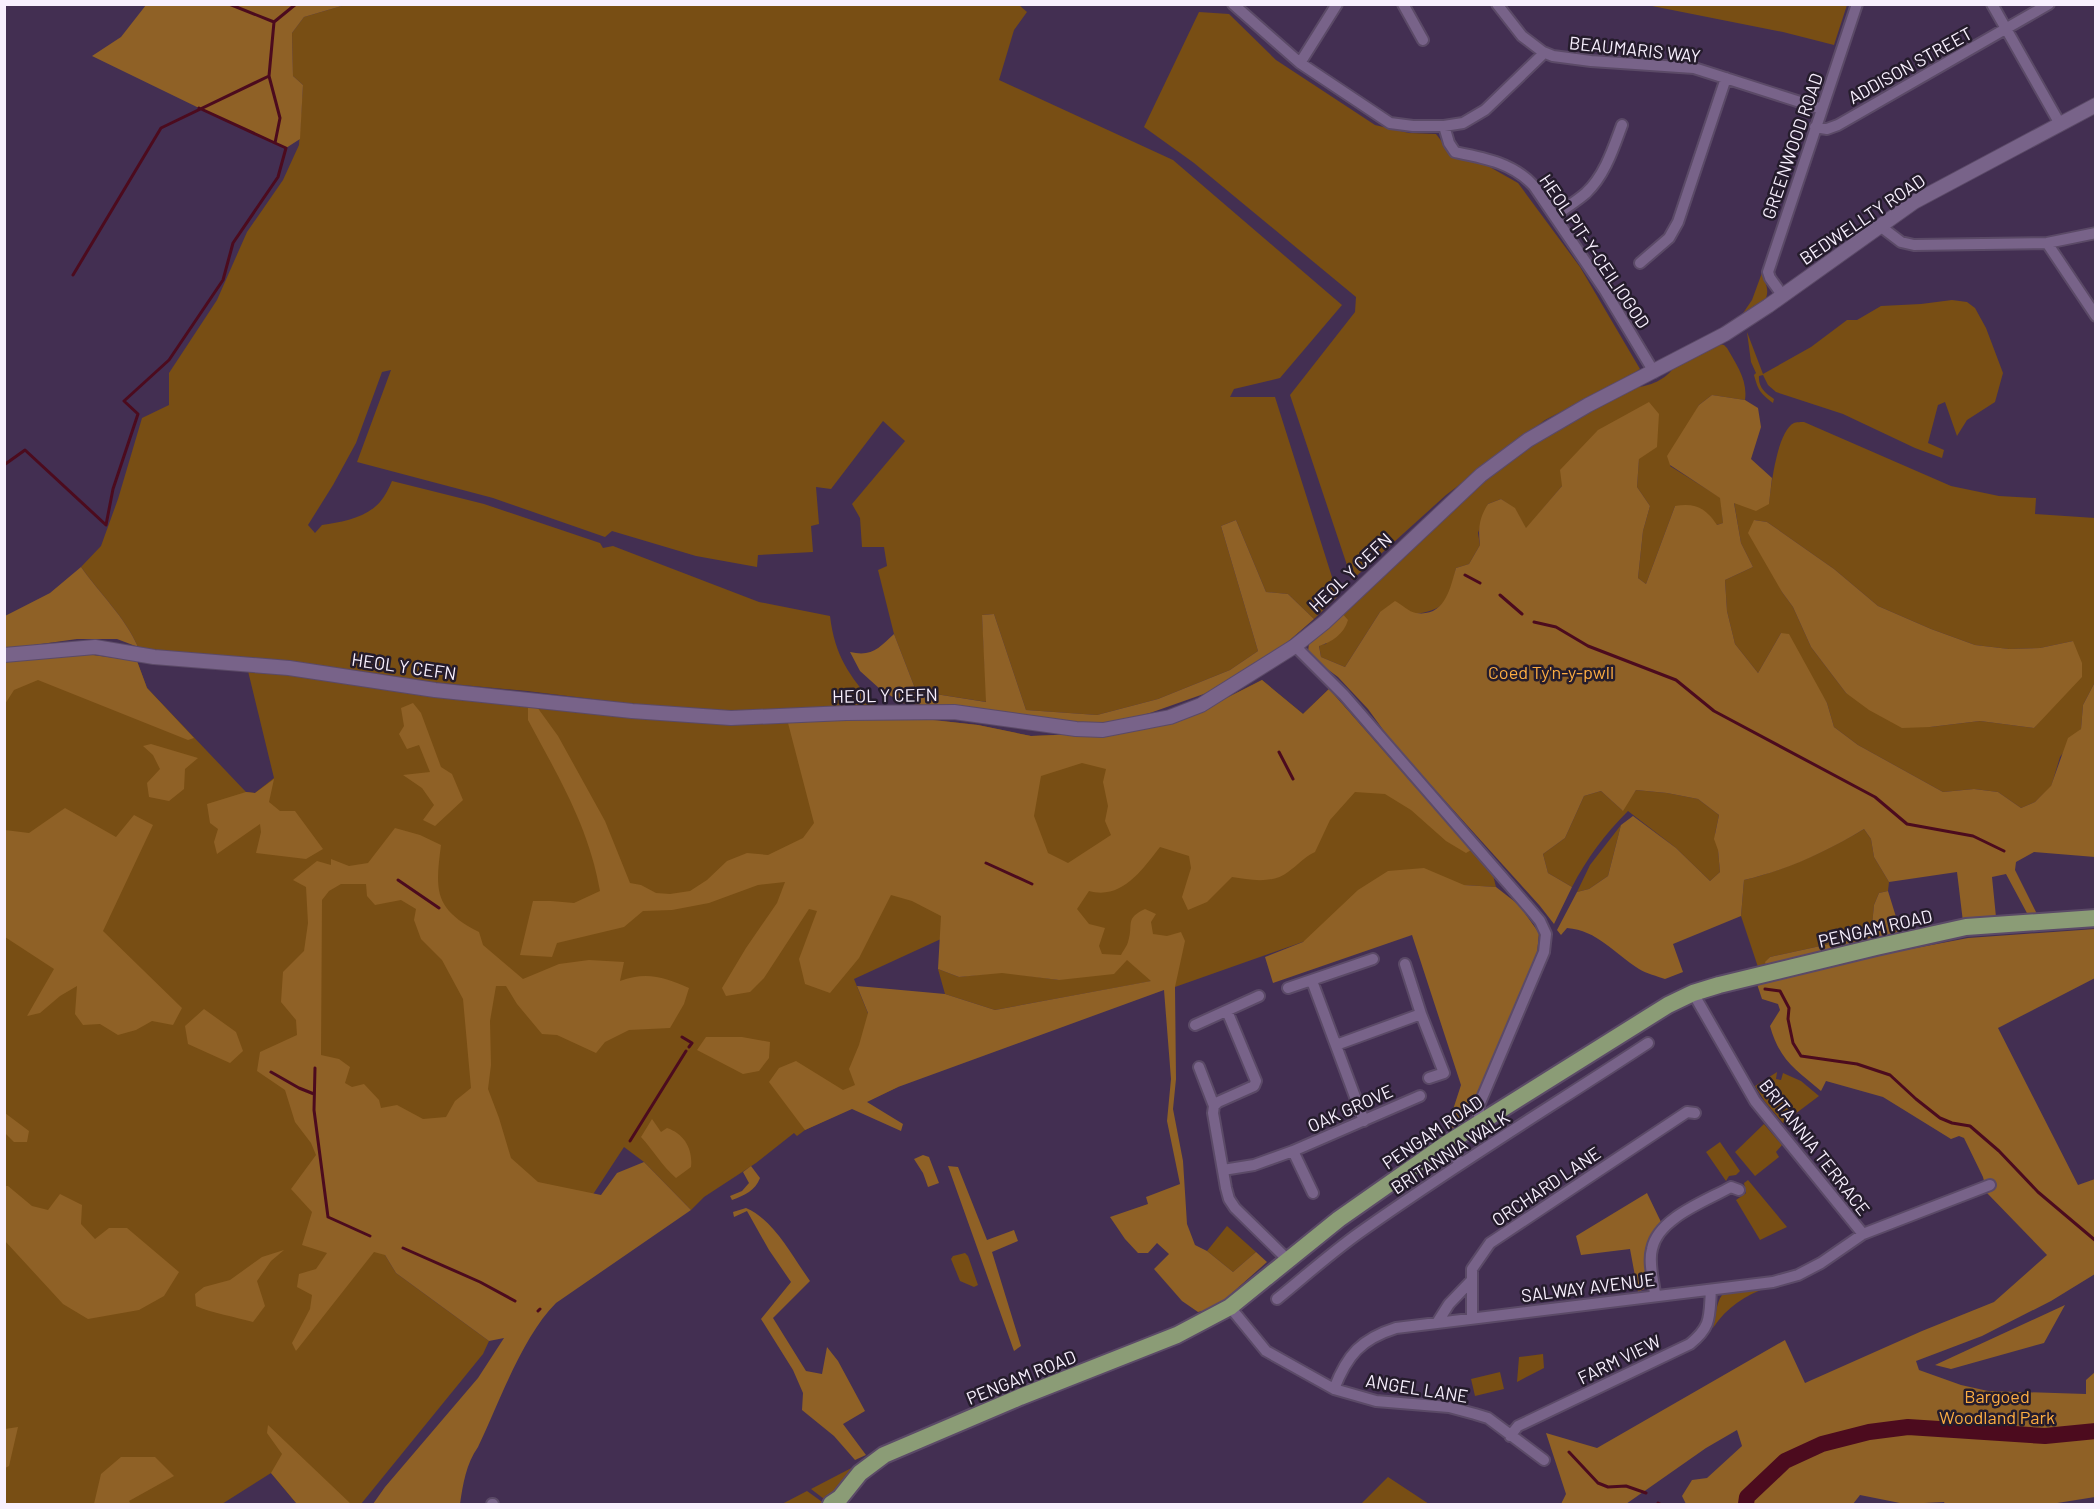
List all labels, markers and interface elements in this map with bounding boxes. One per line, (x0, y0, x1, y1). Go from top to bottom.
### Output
street label: ADDISON STREET (1844, 22, 1976, 108)
street label: BEAUMARIS WAY (1568, 31, 1702, 67)
street label: GREENWOOD ROAD (1757, 70, 1827, 222)
street label: BEDWELLTY ROAD (1795, 169, 1929, 269)
street label: HEOL PIT-Y-CEILIOGOD (1535, 170, 1655, 332)
street label: HEOL Y CEFN (1304, 528, 1396, 616)
street label: HEOL Y CEFN (350, 648, 458, 684)
park label: Coed Ty'n-y-pwll (1488, 661, 1614, 683)
street label: HEOL Y CEFN (832, 683, 938, 707)
street label: PENGAM ROAD (1816, 904, 1934, 952)
street label: BRITANNIA TERRACE (1755, 1075, 1875, 1219)
street label: OAK GROVE (1304, 1079, 1396, 1137)
street label: PENGAM ROAD (1378, 1090, 1486, 1174)
street label: BRITANNIA WALK (1387, 1106, 1513, 1198)
street label: ORCHARD LANE (1487, 1142, 1605, 1230)
street label: SALWAY AVENUE (1520, 1268, 1656, 1306)
street label: FARM VIEW (1574, 1329, 1664, 1389)
street label: PENGAM ROAD (963, 1345, 1079, 1409)
street label: ANGEL LANE (1364, 1369, 1470, 1407)
park label: Bargoed Woodland Park (1939, 1385, 2055, 1428)

